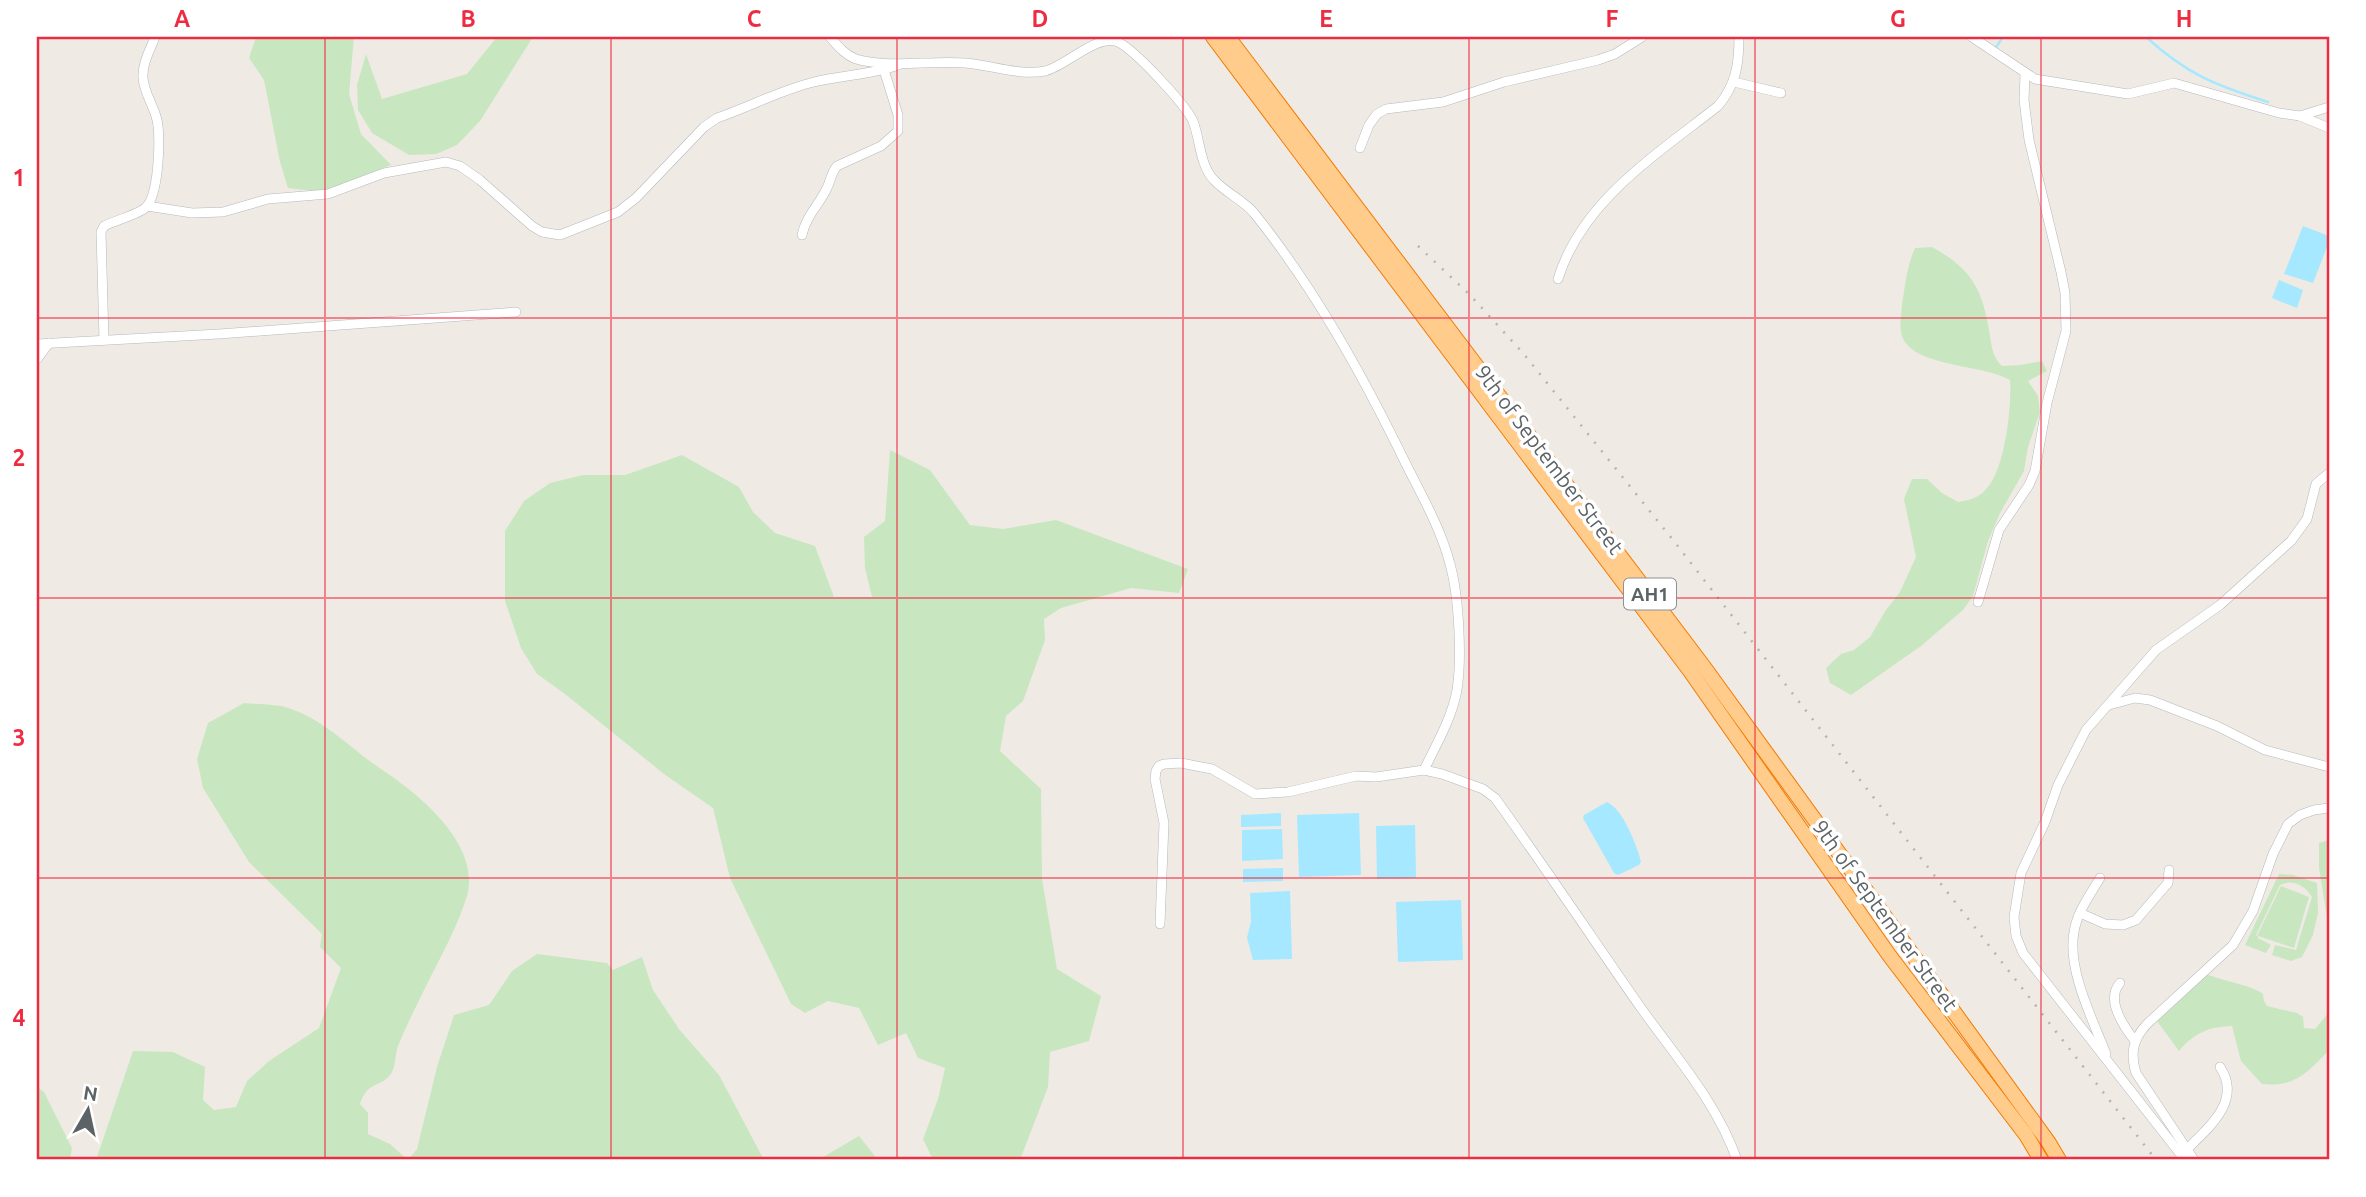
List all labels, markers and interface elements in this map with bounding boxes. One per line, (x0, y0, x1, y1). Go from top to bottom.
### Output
text: A (174, 6, 190, 31)
text: B (460, 6, 476, 31)
text: C (747, 6, 762, 31)
text: D (1032, 6, 1048, 31)
text: E (1319, 6, 1333, 31)
text: F (1606, 6, 1619, 31)
text: G (1890, 6, 1906, 31)
text: H (2176, 6, 2192, 31)
text: 1 (13, 165, 25, 190)
street label: 9th of September Street (1471, 360, 1629, 558)
text: 2 (13, 445, 25, 470)
road number: AH1 (1624, 579, 1676, 610)
text: 3 (13, 725, 25, 750)
street label: 9th of September Street (1808, 815, 1963, 1016)
text: 4 (13, 1005, 26, 1030)
north arrow (52, 1074, 122, 1144)
text: N (82, 1081, 99, 1105)

